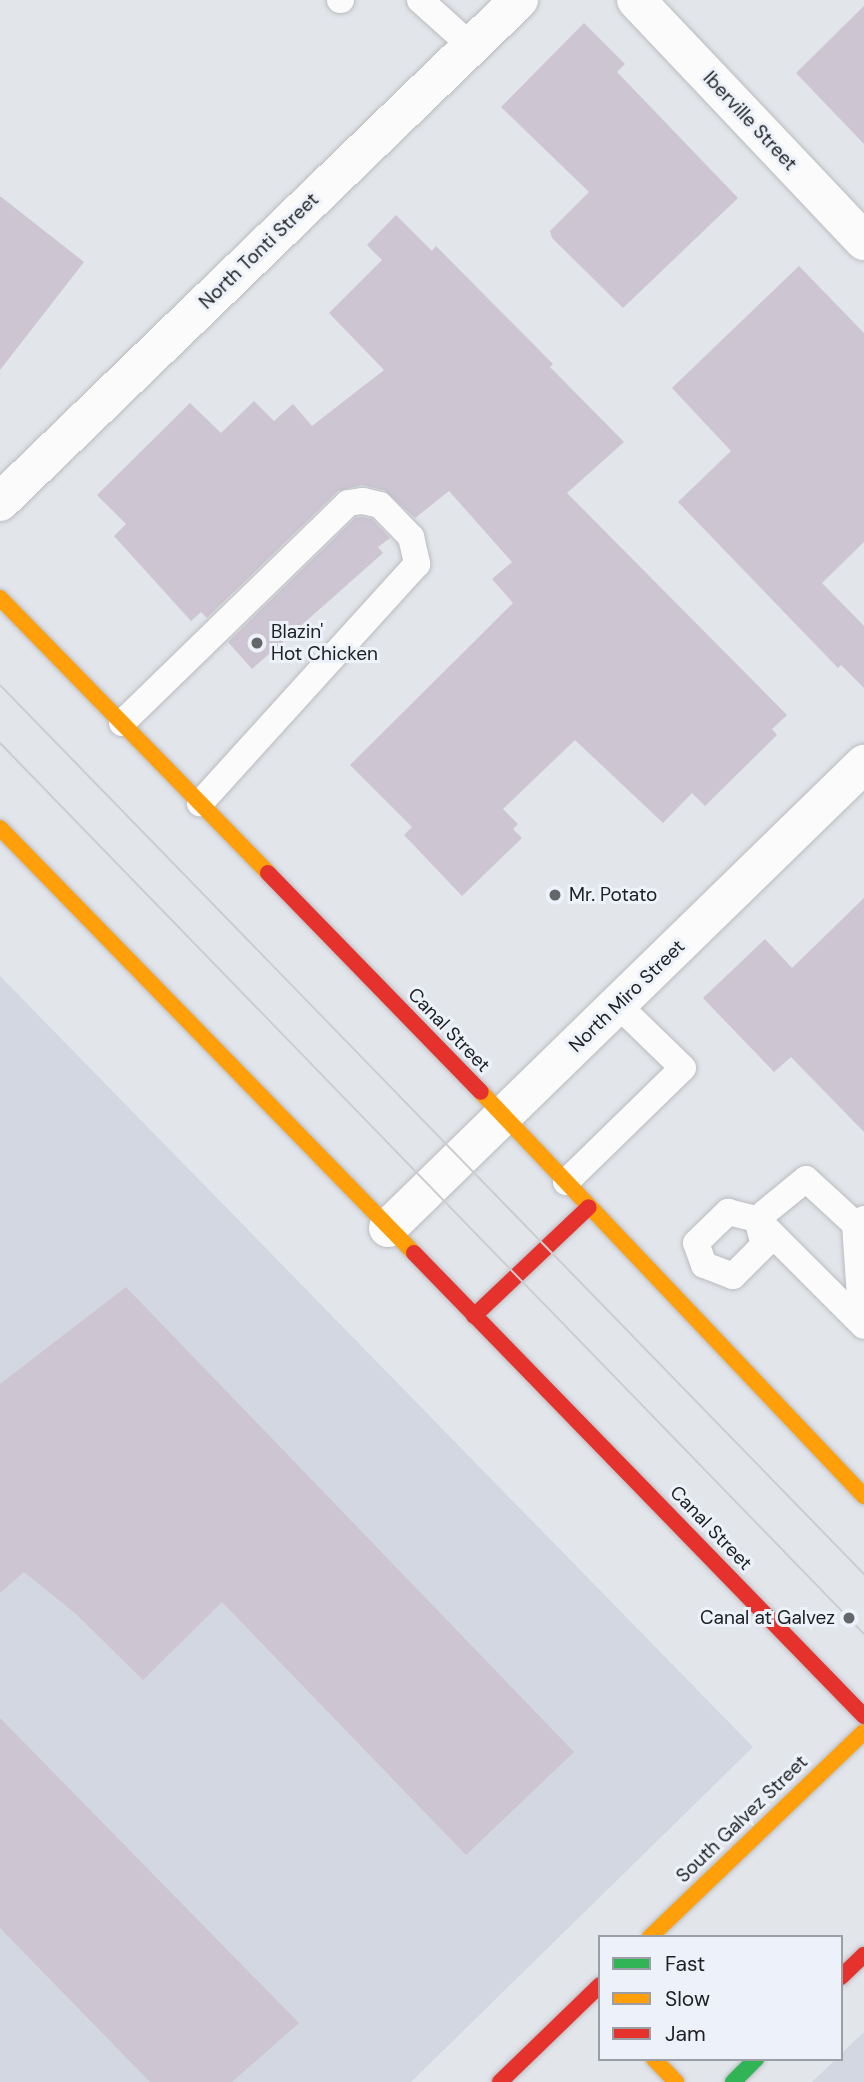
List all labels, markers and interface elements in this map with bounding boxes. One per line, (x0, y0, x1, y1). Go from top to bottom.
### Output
street label: Iberville Street (698, 67, 802, 175)
street label: North Tonti Street (195, 188, 323, 314)
place label: Blazin' Hot Chicken (271, 621, 378, 665)
marker: Blazin' Hot Chicken (249, 635, 265, 651)
place label: Mr. Potato (569, 884, 657, 906)
marker: Mr. Potato (547, 887, 563, 903)
street label: North Miro Street (564, 935, 690, 1057)
street label: Canal Street (403, 983, 495, 1077)
street label: Canal Street (665, 1481, 757, 1575)
place label: Canal at Galvez (700, 1607, 835, 1629)
marker: Canal at Galvez (841, 1610, 857, 1626)
street label: South Galvez Street (672, 1751, 812, 1887)
legend (598, 1935, 843, 2061)
text: Fast (665, 1950, 705, 1978)
text: Slow (665, 1985, 710, 2013)
text: Jam (665, 2020, 706, 2048)

